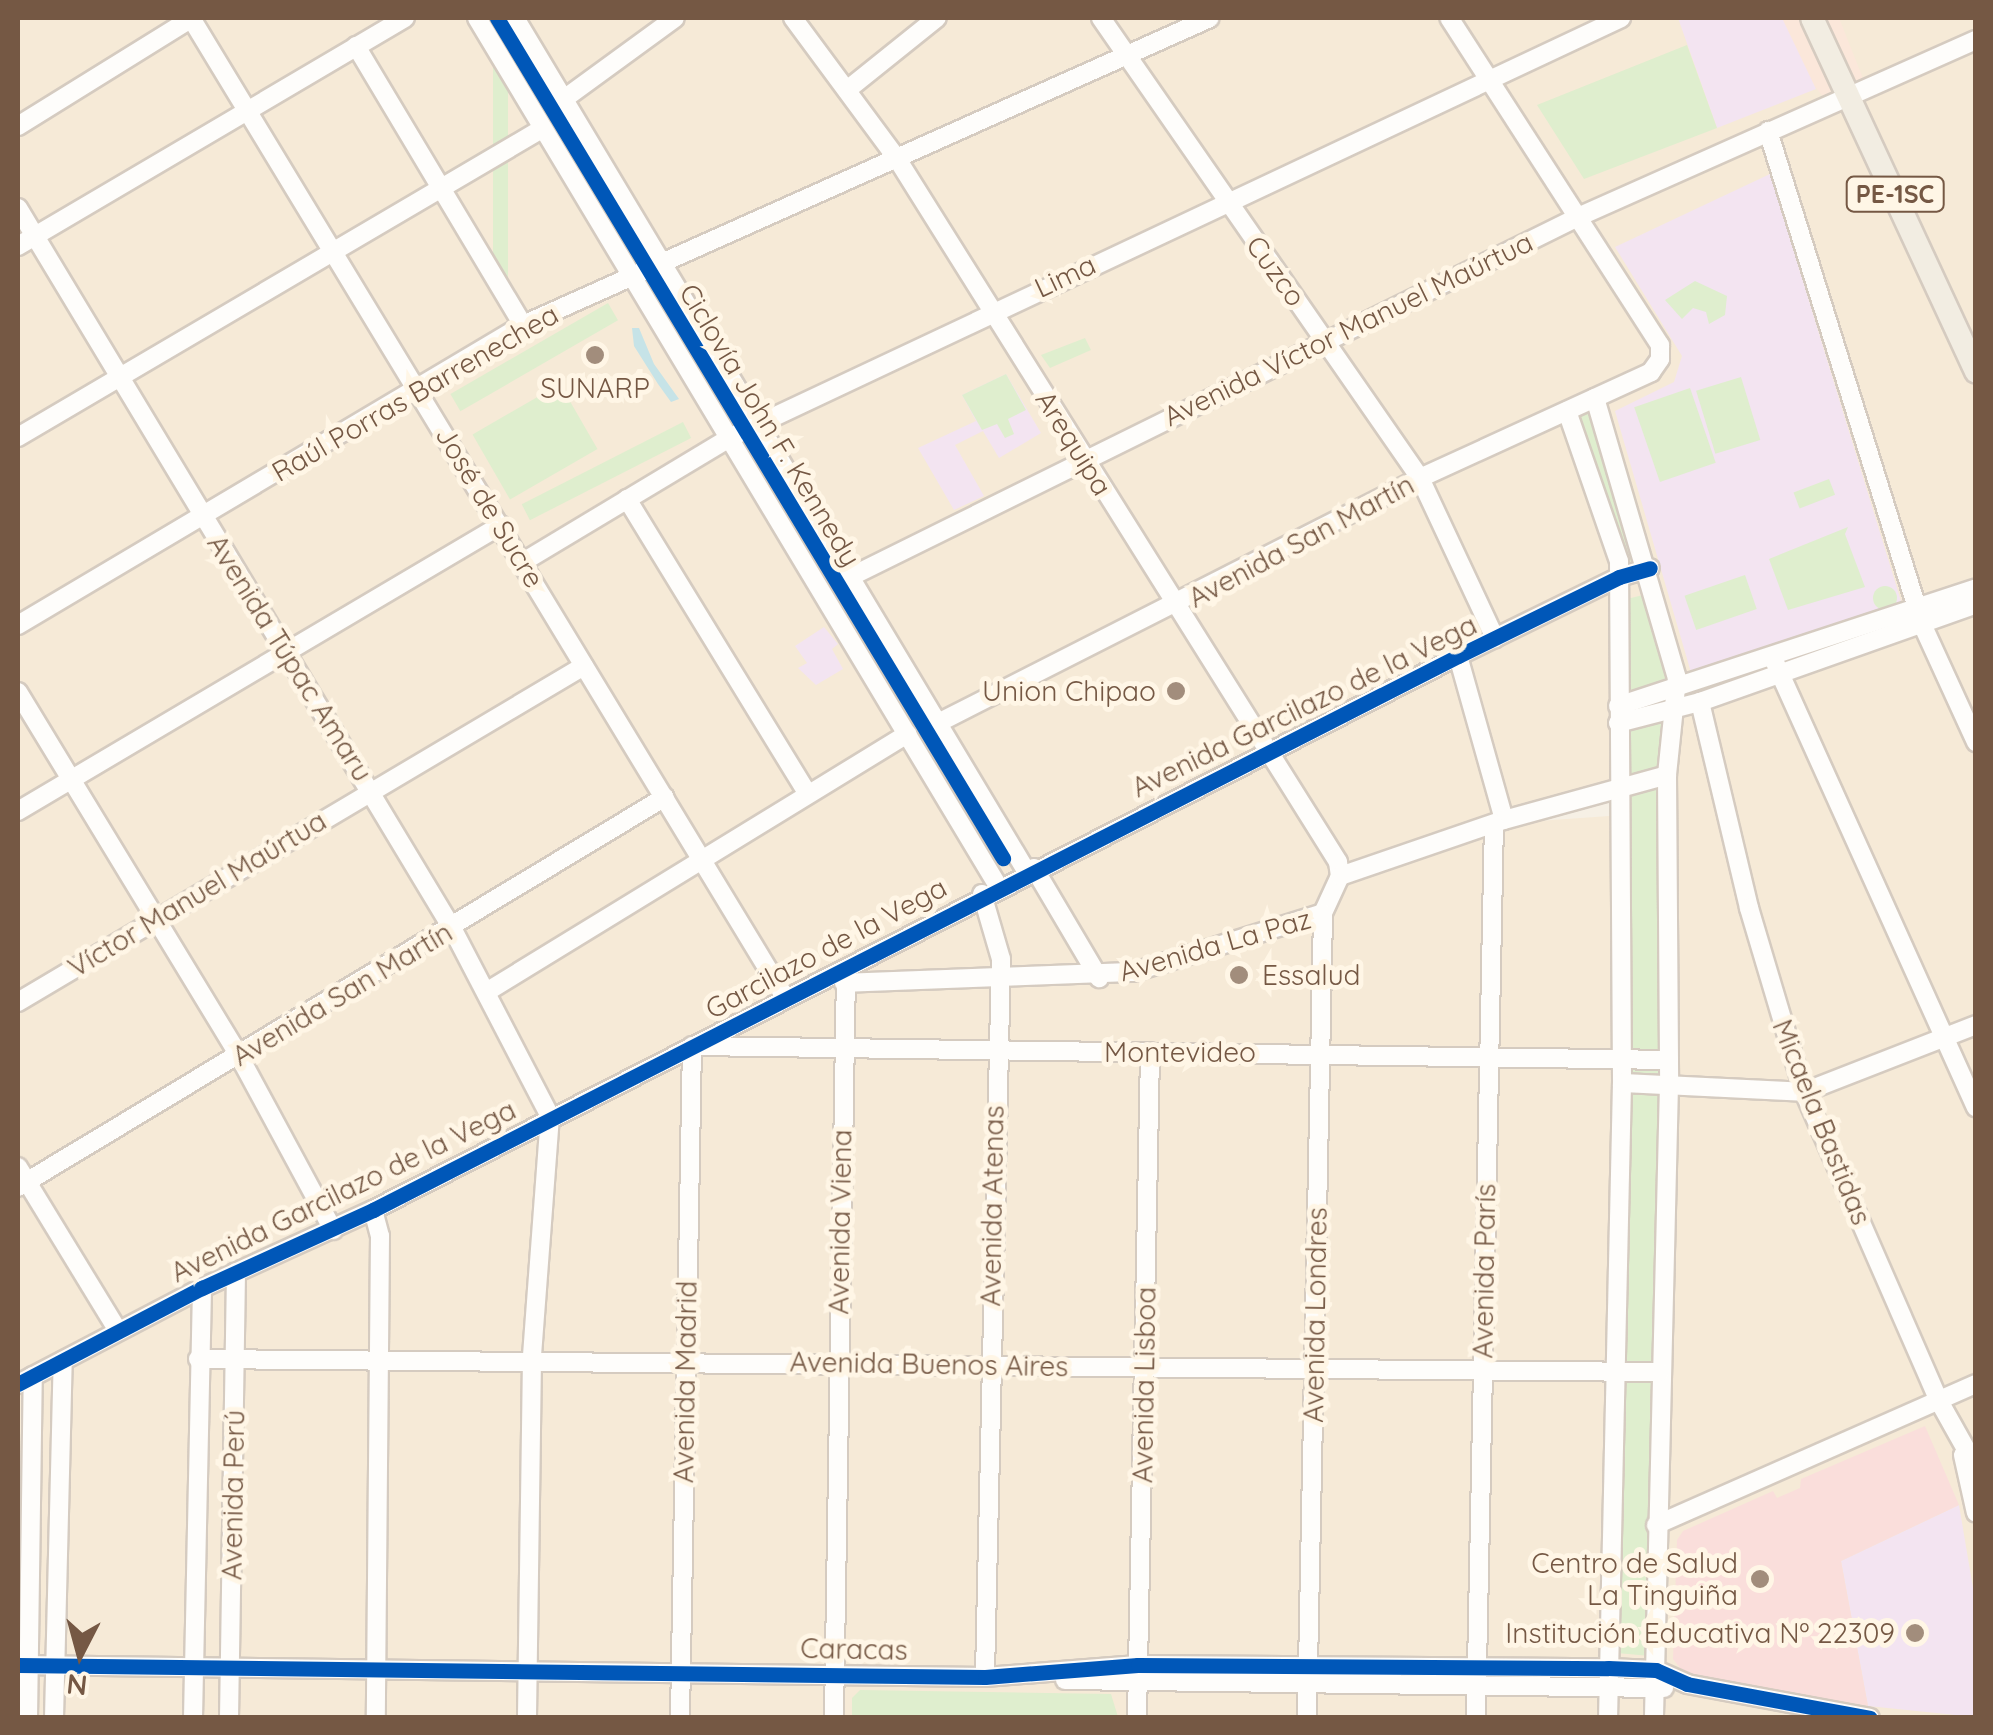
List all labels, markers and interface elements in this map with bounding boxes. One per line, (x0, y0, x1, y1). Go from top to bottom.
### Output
road number: PE-1SC (1845, 174, 1945, 214)
street label: Avenida Víctor Manuel Maúrtua (1158, 225, 1538, 433)
street label: Cuzco (1239, 229, 1313, 313)
street label: Lima (1029, 247, 1101, 305)
street label: Ciclovía John F. Kennedy (672, 278, 868, 572)
street label: Raúl Porras Barrenechea (266, 297, 564, 489)
marker: SUNARP (584, 344, 606, 366)
place label: SUNARP (540, 371, 650, 405)
street label: Arequipa (1029, 385, 1119, 501)
street label: José de Sucre (429, 420, 551, 594)
street label: Avenida San Martín (1182, 467, 1420, 615)
street label: Avenida Túpac Amaru (200, 528, 380, 788)
street label: Avenida Garcilazo de la Vega (1126, 608, 1482, 804)
place label: Union Chipao (982, 674, 1156, 708)
marker: Union Chipao (1165, 680, 1187, 702)
street label: Víctor Manuel Maúrtua (62, 804, 332, 984)
street label: Garcilazo de la Vega (700, 870, 952, 1026)
street label: Avenida La Paz (1115, 902, 1315, 988)
street label: Avenida San Martín (226, 915, 458, 1073)
place label: Essalud (1262, 958, 1361, 992)
marker: Essalud (1226, 962, 1252, 988)
street label: Micaela Bastidas (1766, 1014, 1878, 1230)
street label: Montevideo (1104, 1035, 1256, 1069)
street label: Avenida Garcilazo de la Vega (165, 1093, 521, 1289)
street label: Avenida Atenas (973, 1105, 1011, 1307)
street label: Avenida Viena (822, 1129, 858, 1315)
street label: Avenida París (1466, 1183, 1502, 1359)
street label: Avenida Londres (1296, 1207, 1334, 1423)
street label: Avenida Madrid (666, 1281, 704, 1483)
street label: Avenida Lisboa (1125, 1286, 1163, 1484)
street label: Avenida Buenos Aires (789, 1345, 1069, 1383)
street label: Avenida Perú (215, 1409, 251, 1581)
place label: Centro de Salud La Tinguiña (1531, 1546, 1738, 1612)
marker: Centro de Salud La Tinguiña (1747, 1566, 1773, 1592)
north arrow (30, 1605, 130, 1705)
place label: Institución Educativa Nº 22309 (1505, 1616, 1895, 1650)
marker: Institución Educativa Nº 22309 (1904, 1622, 1926, 1644)
street label: Caracas (800, 1631, 908, 1667)
text: N (65, 1667, 89, 1704)

